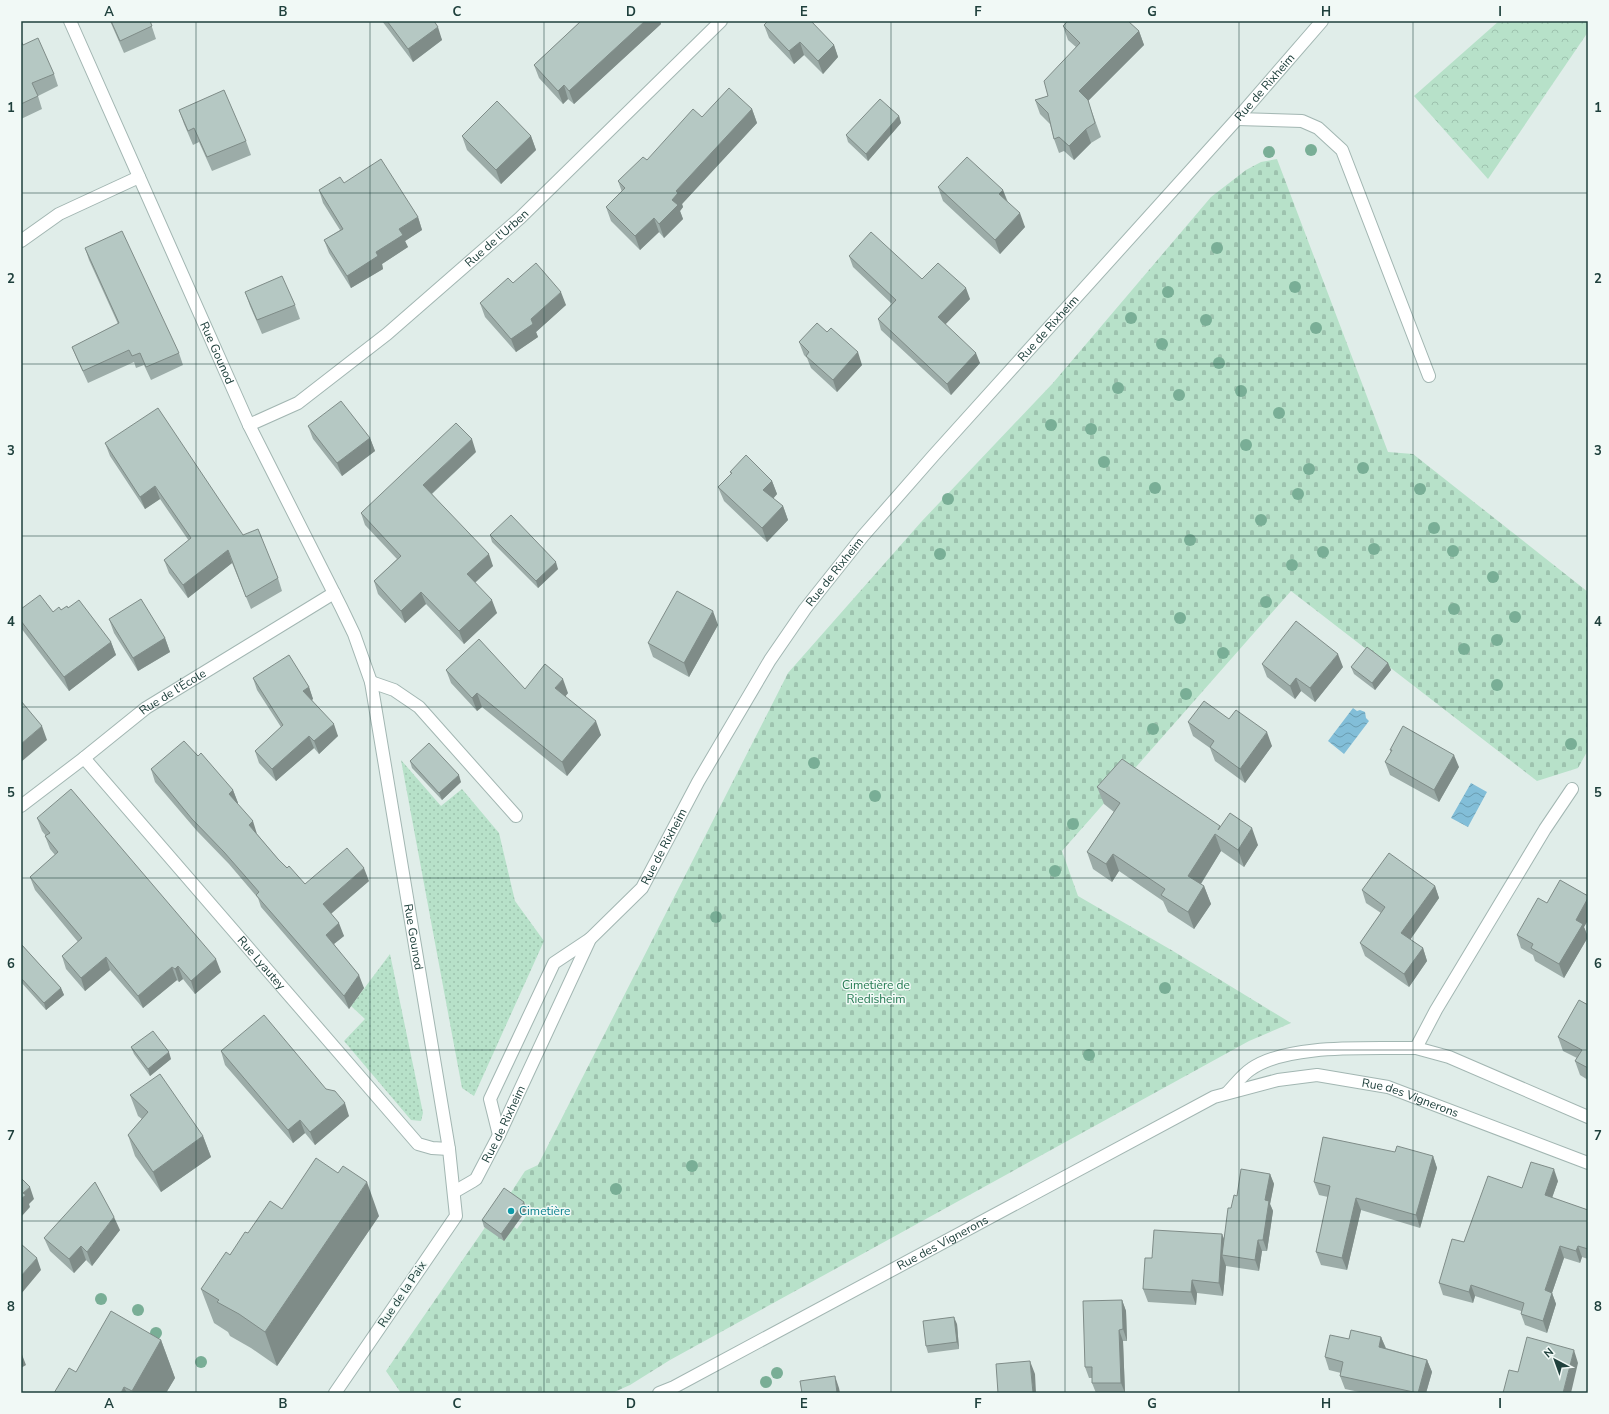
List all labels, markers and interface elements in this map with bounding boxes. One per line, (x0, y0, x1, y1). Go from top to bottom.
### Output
text: A (104, 3, 114, 21)
text: B (279, 3, 288, 21)
text: C (453, 3, 462, 21)
text: D (626, 3, 636, 21)
text: E (800, 3, 808, 21)
text: F (974, 3, 982, 21)
text: G (1147, 3, 1157, 21)
text: H (1321, 3, 1331, 21)
text: I (1498, 3, 1502, 21)
street label: Rue de Rixheim (1231, 50, 1298, 124)
text: 1 (7, 99, 15, 117)
text: 1 (1594, 99, 1602, 117)
street label: Rue de l'Urben (461, 206, 532, 270)
text: 2 (7, 270, 15, 288)
text: 2 (1594, 270, 1602, 288)
street label: Rue de Rixheim (1014, 292, 1082, 365)
street label: Rue Gounod (196, 319, 238, 387)
text: 3 (7, 442, 15, 460)
text: 3 (1594, 442, 1602, 460)
street label: Rue de Rixheim (802, 534, 867, 610)
text: 4 (7, 613, 15, 631)
text: 4 (1594, 613, 1602, 631)
street label: Rue de l'École (136, 665, 209, 718)
text: 5 (7, 784, 15, 802)
text: 5 (1594, 784, 1602, 802)
street label: Rue de Rixheim (637, 806, 691, 888)
street label: Rue Gounod (400, 902, 427, 971)
street label: Rue Lyautey (234, 933, 290, 994)
text: 6 (7, 955, 15, 973)
text: 6 (1594, 955, 1602, 973)
park label: Cimetière de Riedisheim (842, 977, 910, 1007)
street label: Rue des Vignerons (1361, 1075, 1461, 1121)
street label: Rue de Rixheim (478, 1083, 529, 1166)
text: 7 (7, 1127, 15, 1145)
text: 7 (1594, 1127, 1602, 1145)
place label: Cimetière (519, 1203, 570, 1219)
marker: Cimetière (506, 1206, 516, 1216)
street label: Rue des Vignerons (894, 1212, 991, 1274)
street label: Rue de la Paix (374, 1257, 430, 1330)
text: 8 (7, 1298, 15, 1316)
text: 8 (1594, 1298, 1602, 1316)
north arrow (1535, 1340, 1575, 1380)
text: N (1541, 1344, 1557, 1361)
text: A (104, 1395, 114, 1413)
text: B (279, 1395, 288, 1413)
text: C (453, 1395, 462, 1413)
text: D (626, 1395, 636, 1413)
text: E (800, 1395, 808, 1413)
text: F (974, 1395, 982, 1413)
text: G (1147, 1395, 1157, 1413)
text: H (1321, 1395, 1331, 1413)
text: I (1498, 1395, 1502, 1413)

